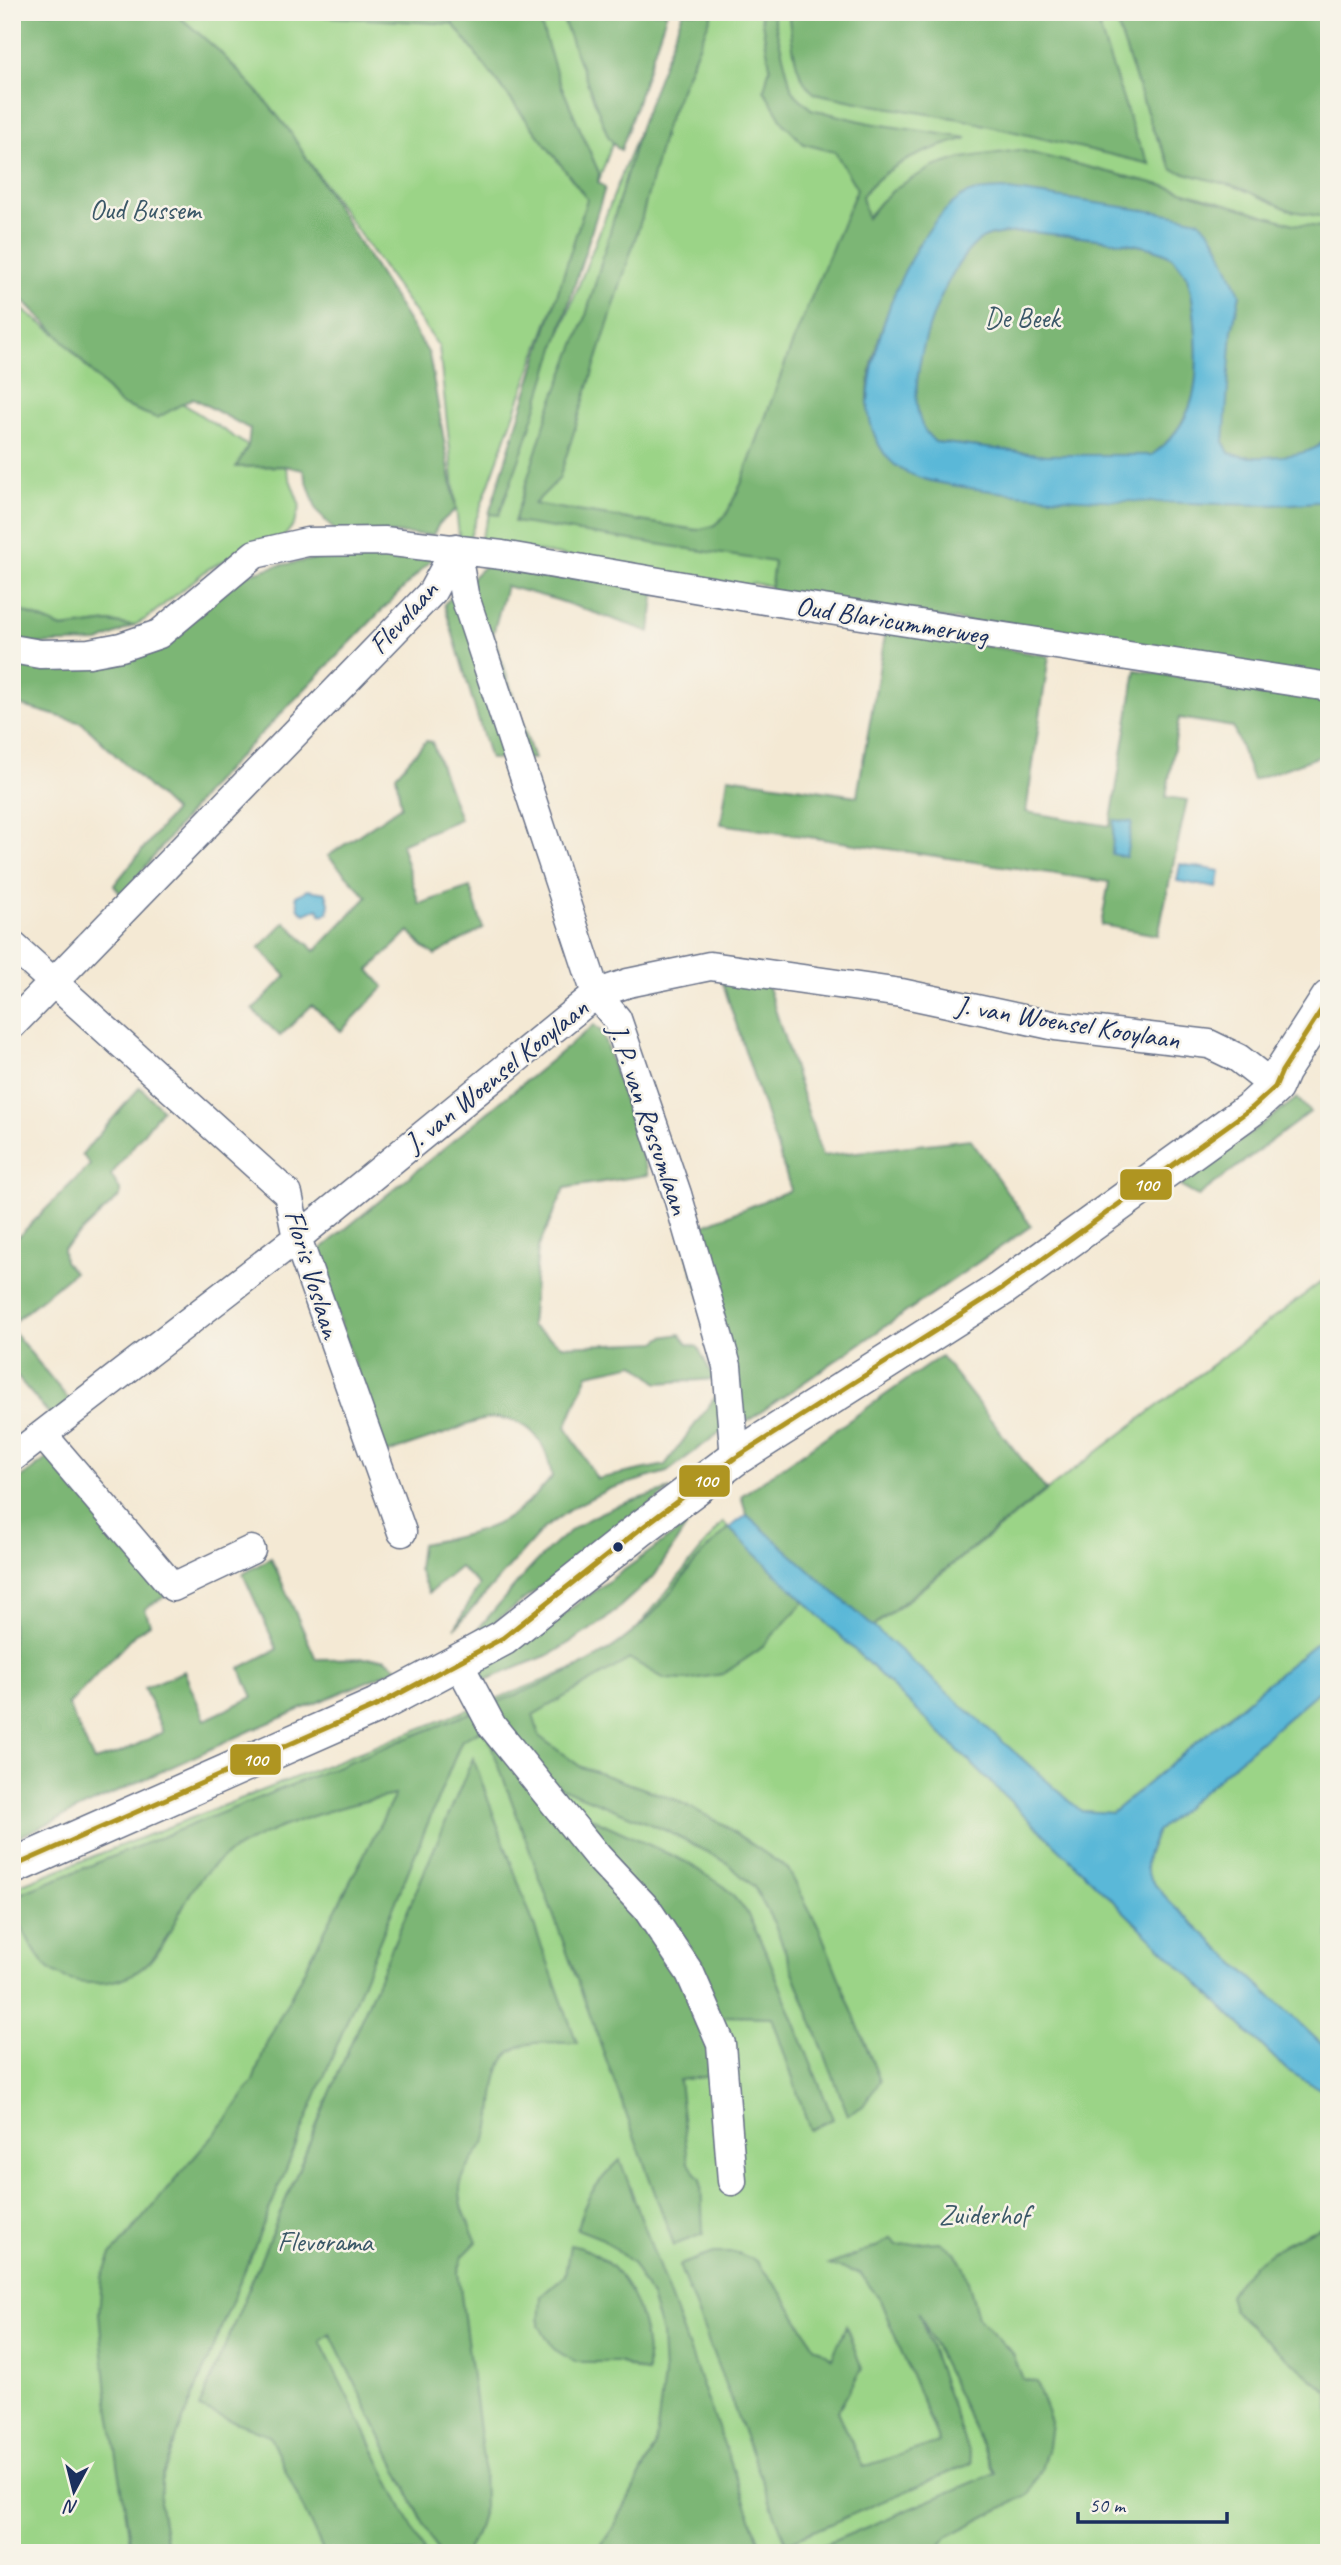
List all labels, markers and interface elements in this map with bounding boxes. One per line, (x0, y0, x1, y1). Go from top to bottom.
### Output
park label: Oud Bussem (90, 192, 203, 227)
park label: De Beek (984, 300, 1062, 335)
street label: Flevolaan (361, 572, 446, 661)
street label: Oud Blaricummerweg (794, 588, 992, 653)
street label: J. van Woensel Kooylaan (952, 987, 1183, 1057)
street label: J. van Woensel Kooylaan (395, 990, 595, 1161)
street label: J. P. van Rossumlaan (599, 1017, 698, 1220)
line badge: 100 (1119, 1168, 1173, 1201)
text: 100 (1133, 1173, 1161, 1197)
street label: Floris Voslaan (277, 1205, 350, 1344)
line badge: 100 (678, 1464, 731, 1498)
text: 100 (692, 1469, 720, 1493)
unlabelled marker (611, 1540, 625, 1554)
line badge: 100 (229, 1743, 282, 1776)
text: 100 (242, 1748, 270, 1772)
park label: Zuiderhof (939, 2197, 1035, 2232)
park label: Flevorama (277, 2224, 375, 2259)
north arrow (38, 2456, 108, 2526)
scale bar (1078, 2481, 1227, 2525)
text: 50 m (1089, 2492, 1127, 2518)
text: N (62, 2494, 79, 2520)

